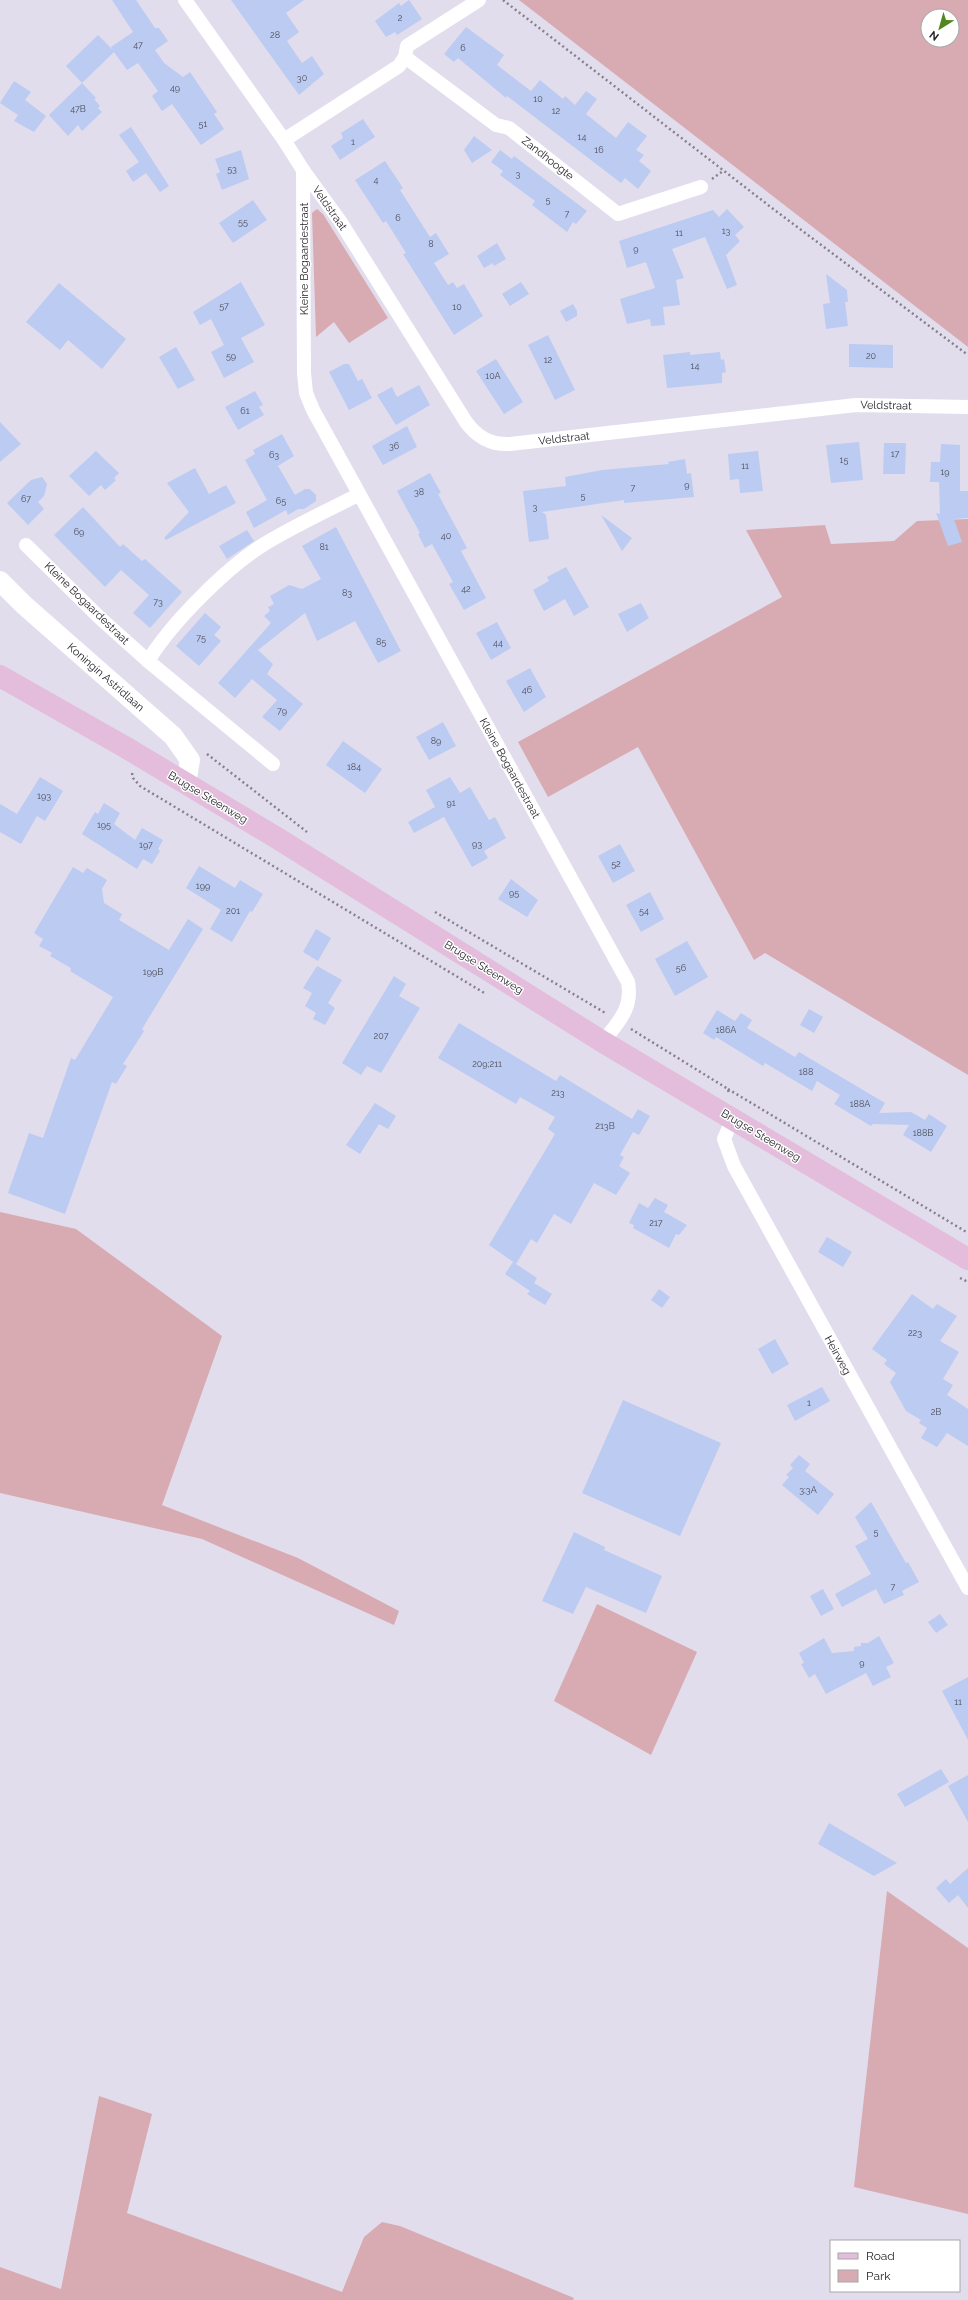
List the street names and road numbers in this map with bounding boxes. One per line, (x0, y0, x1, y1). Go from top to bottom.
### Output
street label: Zandhoogte (519, 134, 577, 183)
street label: Veldstraat (309, 183, 350, 233)
street label: Kleine Bogaardestraat (298, 202, 311, 315)
street label: Veldstraat (860, 399, 912, 412)
street label: Veldstraat (538, 429, 591, 448)
street label: Kleine Bogaardestraat (42, 560, 132, 647)
street label: Koningin Astridlaan (65, 641, 147, 714)
street label: Kleine Bogaardestraat (477, 716, 543, 821)
street label: Brugse Steenweg (166, 769, 250, 826)
street label: Brugse Steenweg (442, 938, 526, 997)
street label: Brugse Steenweg (719, 1107, 803, 1164)
street label: Heirweg (822, 1333, 854, 1377)

